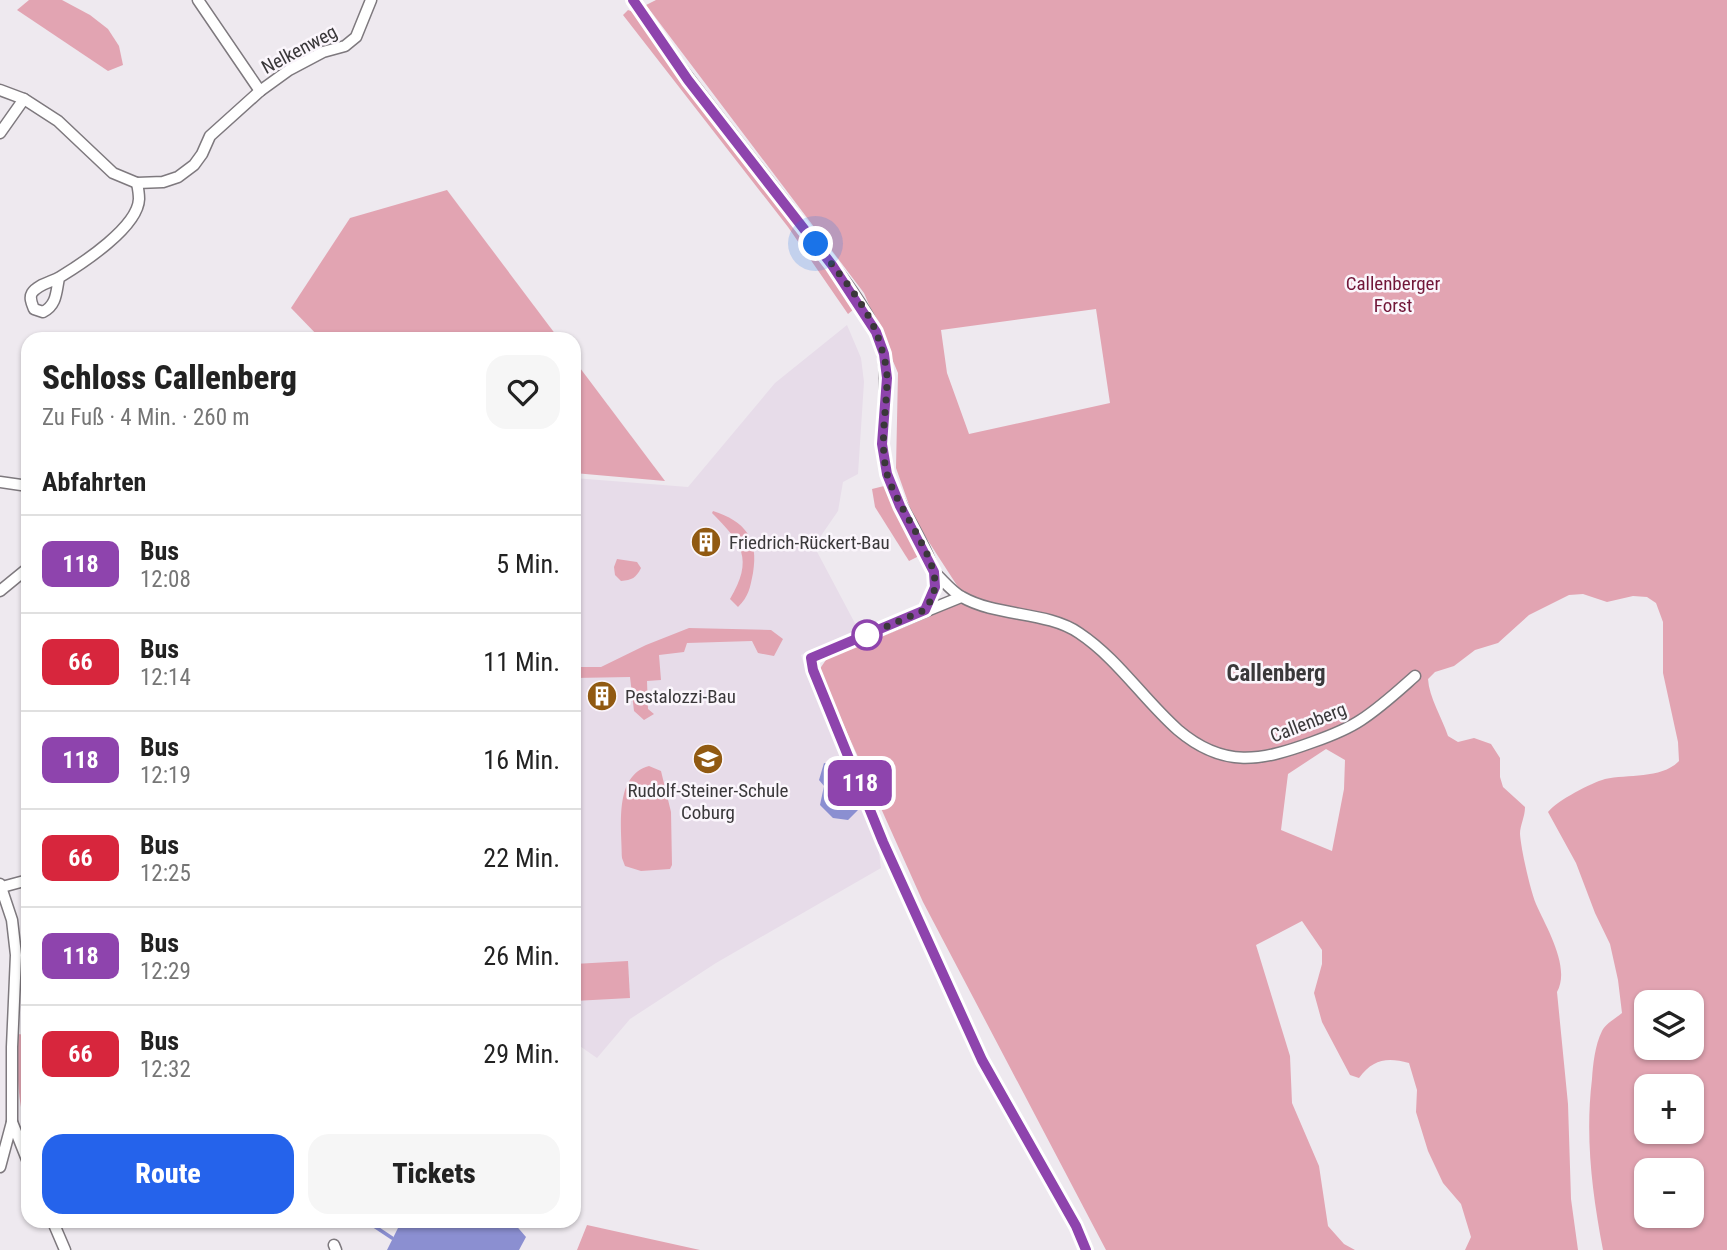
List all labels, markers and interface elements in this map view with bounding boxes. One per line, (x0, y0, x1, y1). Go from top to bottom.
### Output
street label: Nelkenweg (258, 20, 341, 79)
your location (798, 226, 833, 261)
park label: Callenberger Forst (1346, 272, 1441, 317)
button: heart (486, 355, 560, 429)
text: Schloss Callenberg (42, 358, 297, 397)
text: Zu Fuß · 4 Min. · 260 m (42, 404, 250, 431)
text: Abfahrten (42, 467, 146, 497)
building icon: Friedrich-Rückert-Bau (689, 525, 723, 559)
place label: Friedrich-Rückert-Bau (729, 531, 890, 554)
text: Bus (140, 536, 179, 566)
text: 5 Min. (496, 549, 560, 579)
text: 118 (62, 550, 99, 578)
text: 12:08 (140, 566, 191, 593)
unlabelled marker (852, 620, 882, 650)
text: Bus (140, 634, 179, 664)
text: 11 Min. (483, 647, 560, 677)
text: 66 (68, 648, 93, 676)
district label: Callenberg (1226, 660, 1326, 687)
text: 12:14 (140, 664, 191, 691)
building icon: Pestalozzi-Bau (585, 679, 619, 713)
place label: Pestalozzi-Bau (625, 685, 736, 708)
street label: Callenberg (1267, 697, 1350, 748)
text: Bus (140, 732, 179, 762)
school or university icon: Rudolf-Steiner-Schule Coburg (691, 742, 725, 776)
text: 16 Min. (483, 745, 560, 775)
text: 118 (62, 746, 99, 774)
line badge: 118 (820, 760, 900, 806)
text: 12:19 (140, 762, 191, 789)
text: 118 (842, 769, 878, 797)
place label: Rudolf-Steiner-Schule Coburg (628, 779, 789, 824)
text: Bus (140, 830, 179, 860)
text: 22 Min. (483, 843, 560, 873)
text: 66 (68, 844, 93, 872)
text: 12:25 (140, 860, 191, 887)
text: Bus (140, 928, 179, 958)
text: 26 Min. (483, 941, 560, 971)
text: 118 (62, 942, 99, 970)
text: 12:29 (140, 958, 191, 985)
map controls (1634, 990, 1704, 1228)
button: layers (1634, 990, 1704, 1060)
text: Bus (140, 1026, 179, 1056)
text: 29 Min. (483, 1039, 560, 1069)
text: 66 (68, 1040, 93, 1068)
text: 12:32 (140, 1056, 191, 1083)
button: + (1634, 1074, 1704, 1144)
button: Route (42, 1134, 294, 1214)
button: Tickets (308, 1134, 560, 1214)
button: − (1634, 1158, 1704, 1228)

